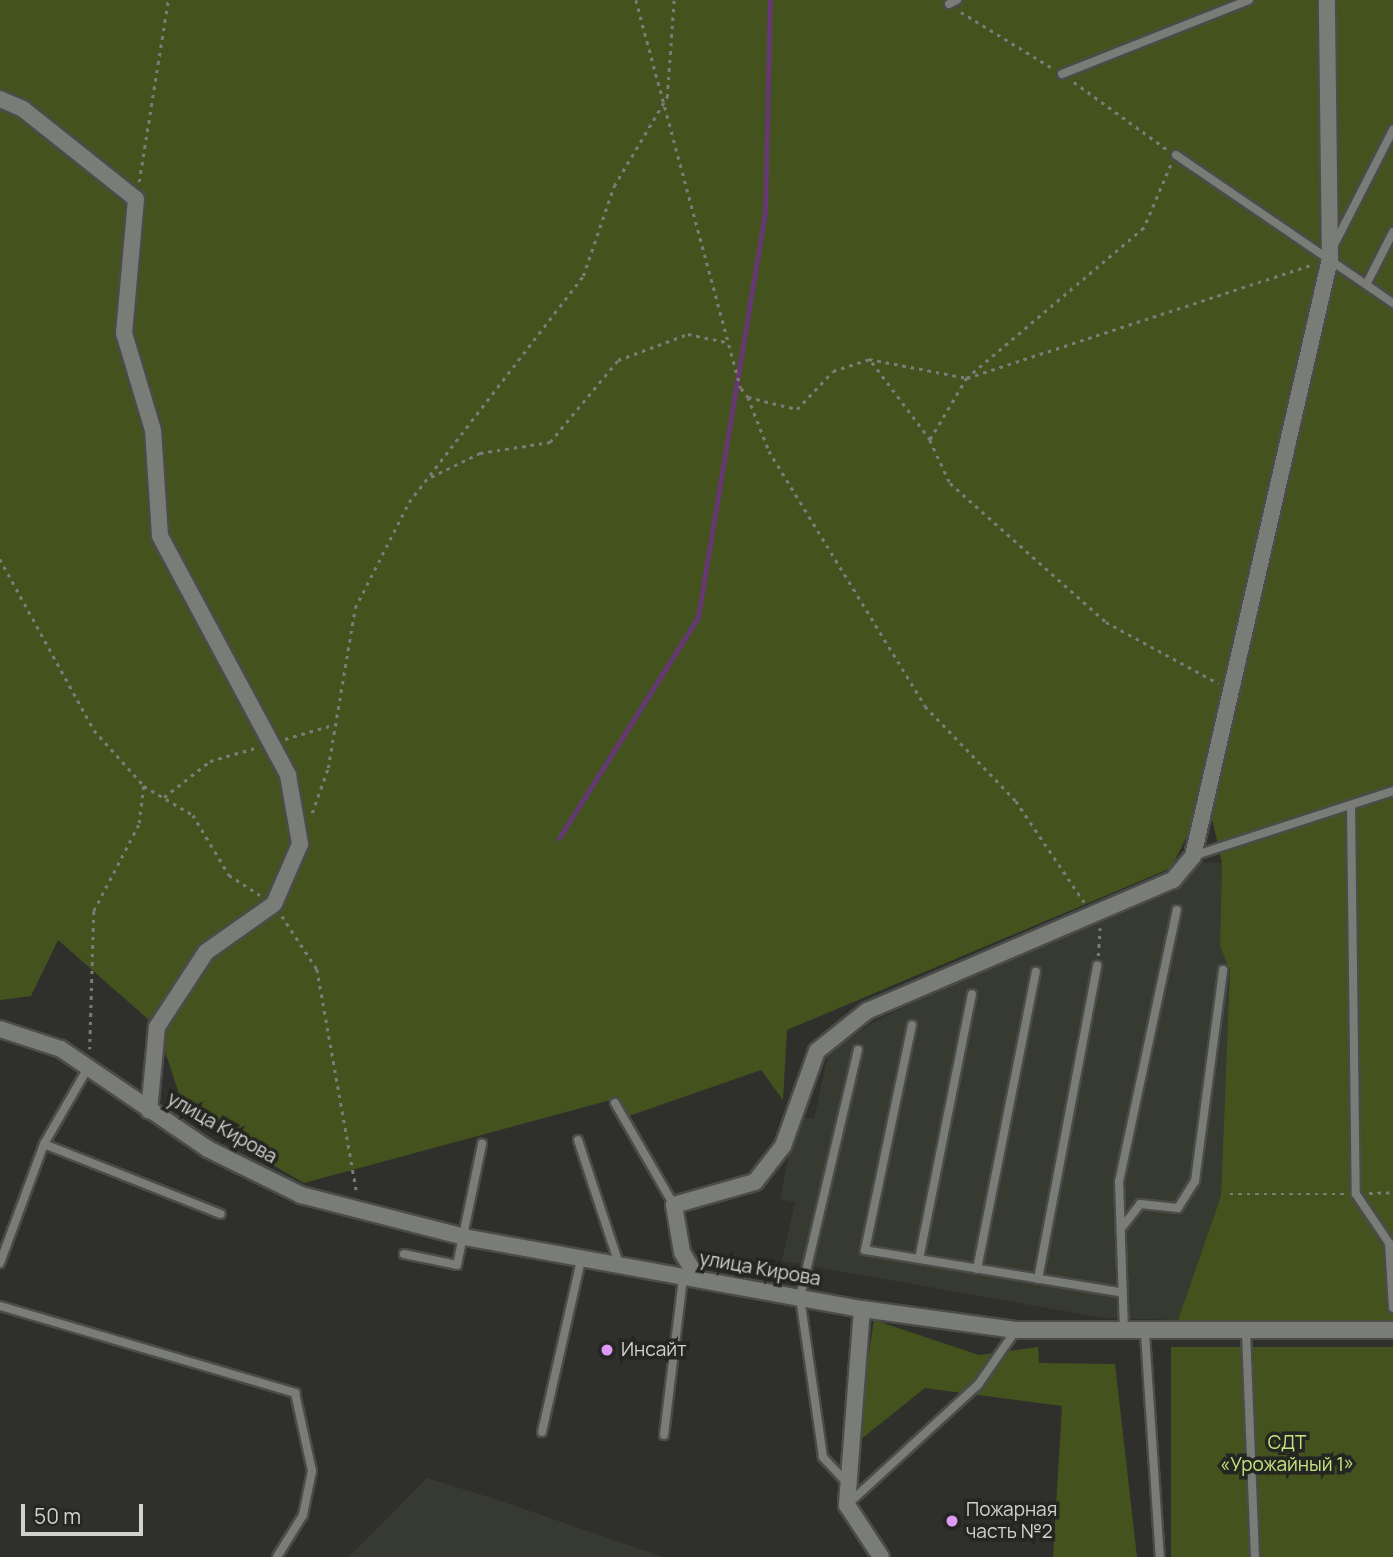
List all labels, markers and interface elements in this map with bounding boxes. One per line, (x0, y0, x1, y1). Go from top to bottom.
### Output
street label: улица Кирова (163, 1087, 281, 1169)
street label: улица Кирова (698, 1247, 822, 1291)
place label: Инсайт (621, 1339, 687, 1361)
marker: Инсайт (599, 1342, 615, 1358)
park label: СДТ «Урожайный 1» (1220, 1432, 1354, 1476)
scale bar (24, 1490, 147, 1534)
place label: Пожарная часть №2 (966, 1499, 1057, 1543)
text: 50 m (34, 1502, 81, 1530)
marker: Пожарная часть №2 (944, 1513, 960, 1529)

